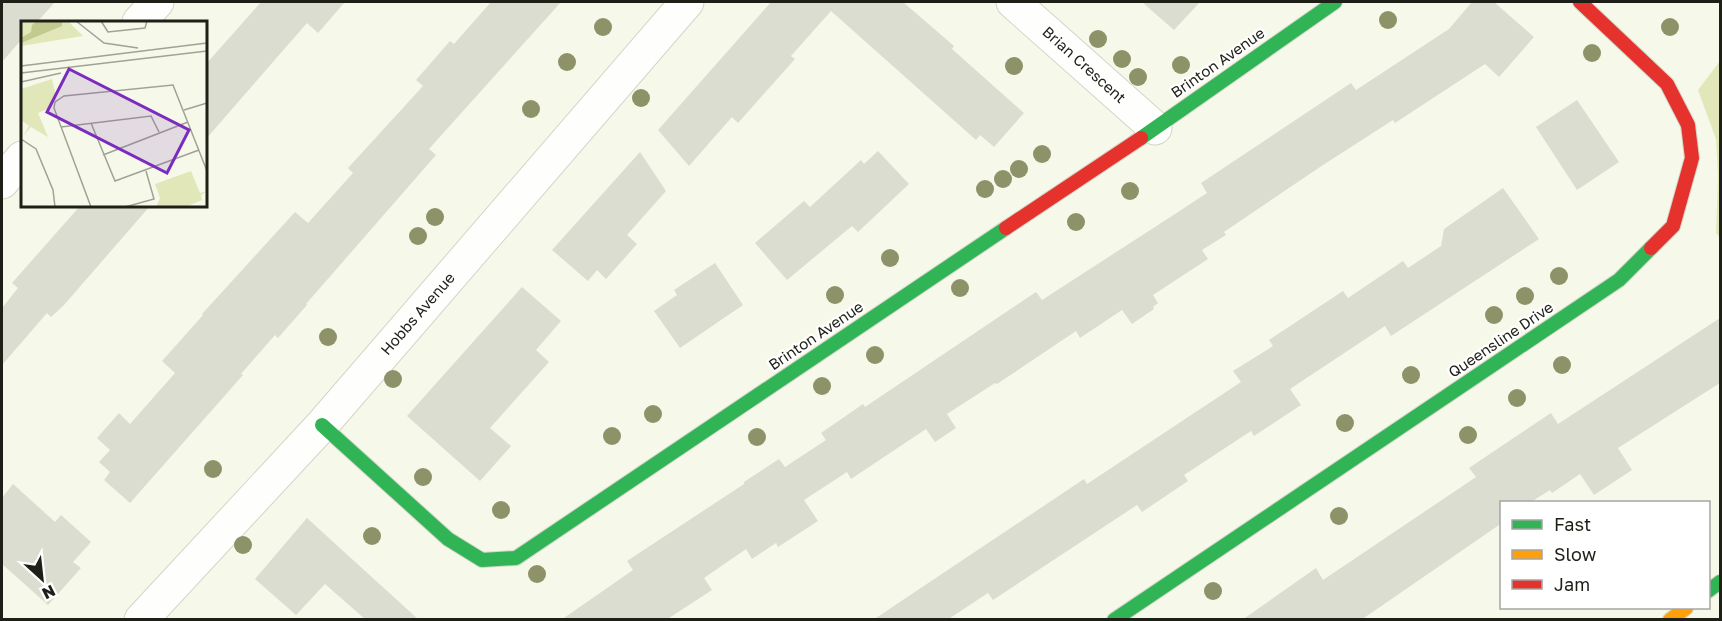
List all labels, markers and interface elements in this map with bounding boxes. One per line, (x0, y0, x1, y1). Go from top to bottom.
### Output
inset map (21, 21, 207, 207)
street label: Brian Crescent (1039, 22, 1130, 106)
street label: Brinton Avenue (1167, 23, 1268, 101)
street label: Hobbs Avenue (376, 268, 458, 358)
street label: Brinton Avenue (765, 297, 866, 373)
street label: Queensline Drive (1445, 297, 1556, 381)
legend (1500, 501, 1710, 609)
text: Fast (1554, 513, 1591, 535)
text: Slow (1554, 543, 1597, 565)
north arrow (12, 549, 72, 609)
text: Jam (1554, 573, 1590, 595)
text: N (39, 581, 59, 604)

